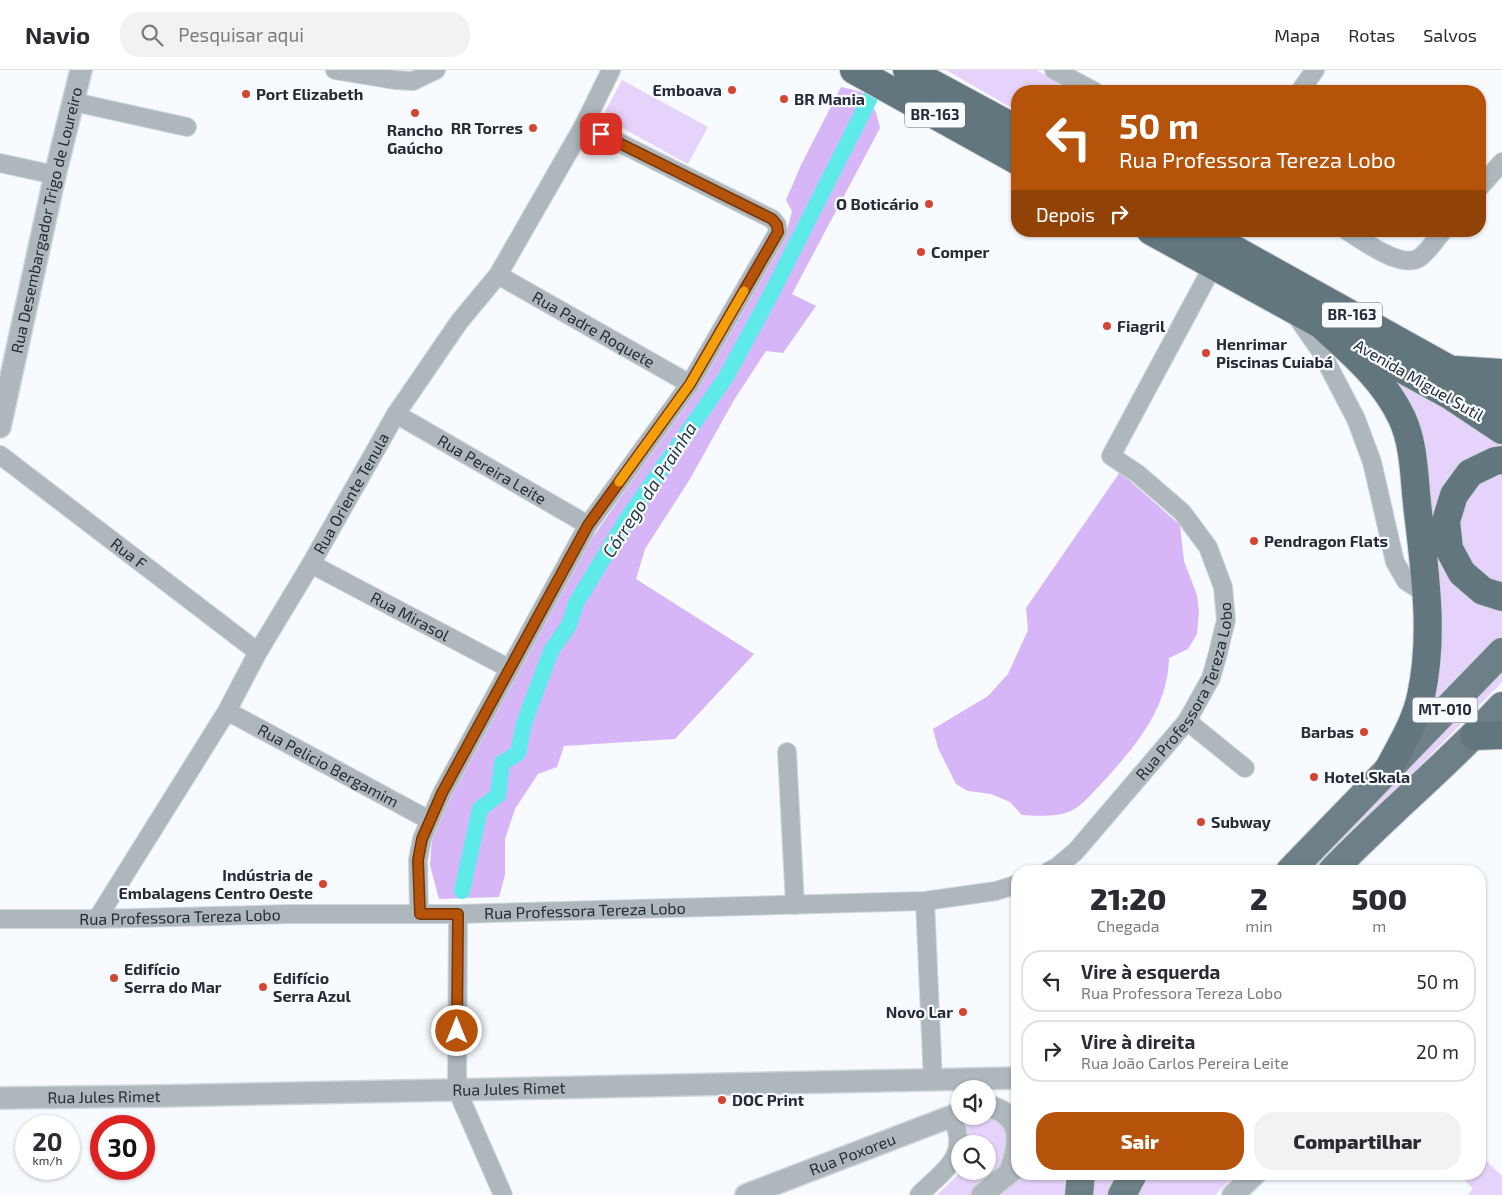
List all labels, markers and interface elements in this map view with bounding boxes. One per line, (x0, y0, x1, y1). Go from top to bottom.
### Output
search box (120, 12, 470, 57)
text: Navio (25, 20, 90, 49)
icon: search (138, 21, 166, 49)
text: Pesquisar aqui (178, 23, 304, 46)
text: Mapa (1274, 24, 1320, 46)
text: Rotas (1348, 24, 1395, 46)
text: Salvos (1423, 24, 1477, 46)
place label: Emboava (653, 80, 722, 99)
place label: Port Elizabeth (256, 84, 363, 103)
marker: Emboava (726, 84, 738, 96)
street label: Rua Desembargador Trigo de Loureiro (6, 85, 85, 355)
marker: Port Elizabeth (240, 88, 252, 100)
place label: BR Mania (794, 89, 865, 108)
marker: BR Mania (778, 93, 790, 105)
road number: BR-163 (905, 102, 965, 128)
text: 50 m (1119, 104, 1199, 146)
icon: left (1036, 105, 1101, 170)
marker: Rancho Gaúcho (409, 107, 421, 119)
pin (580, 113, 622, 155)
place label: RR Torres (451, 118, 523, 137)
place label: Rancho Gaúcho (387, 120, 443, 157)
icon: arrive (587, 120, 615, 148)
marker: RR Torres (527, 122, 539, 134)
text: Rua Professora Tereza Lobo (1119, 146, 1396, 172)
place label: O Boticário (836, 194, 919, 213)
marker: O Boticário (923, 198, 935, 210)
icon: right (1105, 200, 1133, 228)
text: Depois (1036, 203, 1095, 226)
place label: Comper (931, 242, 990, 261)
marker: Comper (915, 246, 927, 258)
street label: Rua Padre Roquete (529, 287, 658, 371)
road number: BR-163 (1322, 302, 1382, 328)
place label: Fiagril (1117, 316, 1166, 335)
marker: Fiagril (1101, 320, 1113, 332)
place label: Henrimar Piscinas Cuiabá (1216, 334, 1333, 371)
street label: Avenida Miguel Sutil (1351, 335, 1488, 425)
marker: Henrimar Piscinas Cuiabá (1200, 347, 1212, 359)
water label: Córrego da Prainha (597, 418, 701, 561)
street label: Rua Oriente Tenula (309, 429, 393, 557)
street label: Rua Pereira Leite (435, 430, 550, 508)
place label: Pendragon Flats (1264, 531, 1388, 550)
street label: Rua F (107, 533, 151, 573)
marker: Pendragon Flats (1248, 535, 1260, 547)
street label: Rua Mirasol (368, 587, 453, 645)
street label: Rua Professora Tereza Lobo (1131, 601, 1235, 783)
road number: MT-010 (1412, 698, 1478, 722)
street label: Rua Pelicio Bergamim (255, 720, 402, 811)
place label: Barbas (1301, 722, 1354, 741)
marker: Barbas (1358, 726, 1370, 738)
place label: Hotel Skala (1324, 767, 1410, 786)
marker: Hotel Skala (1308, 771, 1320, 783)
place label: Subway (1211, 812, 1271, 832)
marker: Subway (1195, 816, 1207, 828)
place label: Indústria de Embalagens Centro Oeste (119, 865, 313, 902)
marker: Indústria de Embalagens Centro Oeste (317, 878, 329, 890)
text: 21:20 (1090, 880, 1166, 916)
text: 2 (1250, 880, 1268, 916)
text: 500 (1351, 880, 1407, 916)
street label: Rua Professora Tereza Lobo (484, 898, 686, 922)
street label: Rua Professora Tereza Lobo (79, 904, 281, 928)
text: Chegada (1097, 916, 1159, 935)
text: min (1245, 916, 1273, 935)
text: m (1372, 916, 1386, 935)
place label: Edifício Serra do Mar (124, 959, 222, 996)
text: Vire à esquerda (1081, 960, 1220, 983)
icon: left (1038, 967, 1066, 995)
place label: Edifício Serra Azul (273, 968, 352, 1005)
text: 50 m (1416, 970, 1459, 993)
marker: Edifício Serra do Mar (108, 972, 120, 984)
marker: Edifício Serra Azul (257, 981, 269, 993)
text: Rua Professora Tereza Lobo (1081, 983, 1282, 1002)
place label: Novo Lar (886, 1002, 953, 1021)
position arrow (430, 1004, 482, 1056)
marker: Novo Lar (957, 1006, 969, 1018)
text: Vire à direita (1081, 1030, 1195, 1053)
icon: right (1038, 1037, 1066, 1065)
text: 20 m (1416, 1040, 1459, 1063)
text: Rua João Carlos Pereira Leite (1081, 1053, 1289, 1072)
street label: Rua Jules Rimet (452, 1077, 566, 1099)
map controls (951, 1080, 996, 1180)
button: sound (951, 1080, 996, 1125)
street label: Rua Jules Rimet (47, 1086, 161, 1106)
place label: DOC Print (732, 1090, 805, 1109)
marker: DOC Print (716, 1094, 728, 1106)
button: Sair (1036, 1112, 1244, 1170)
button: Compartilhar (1254, 1112, 1461, 1170)
speed limit sign: 30 (90, 1115, 155, 1180)
text: 20 (32, 1126, 63, 1156)
street label: Rua Poxoreu (806, 1129, 898, 1179)
button: search (951, 1135, 996, 1180)
text: km/h (33, 1153, 62, 1167)

